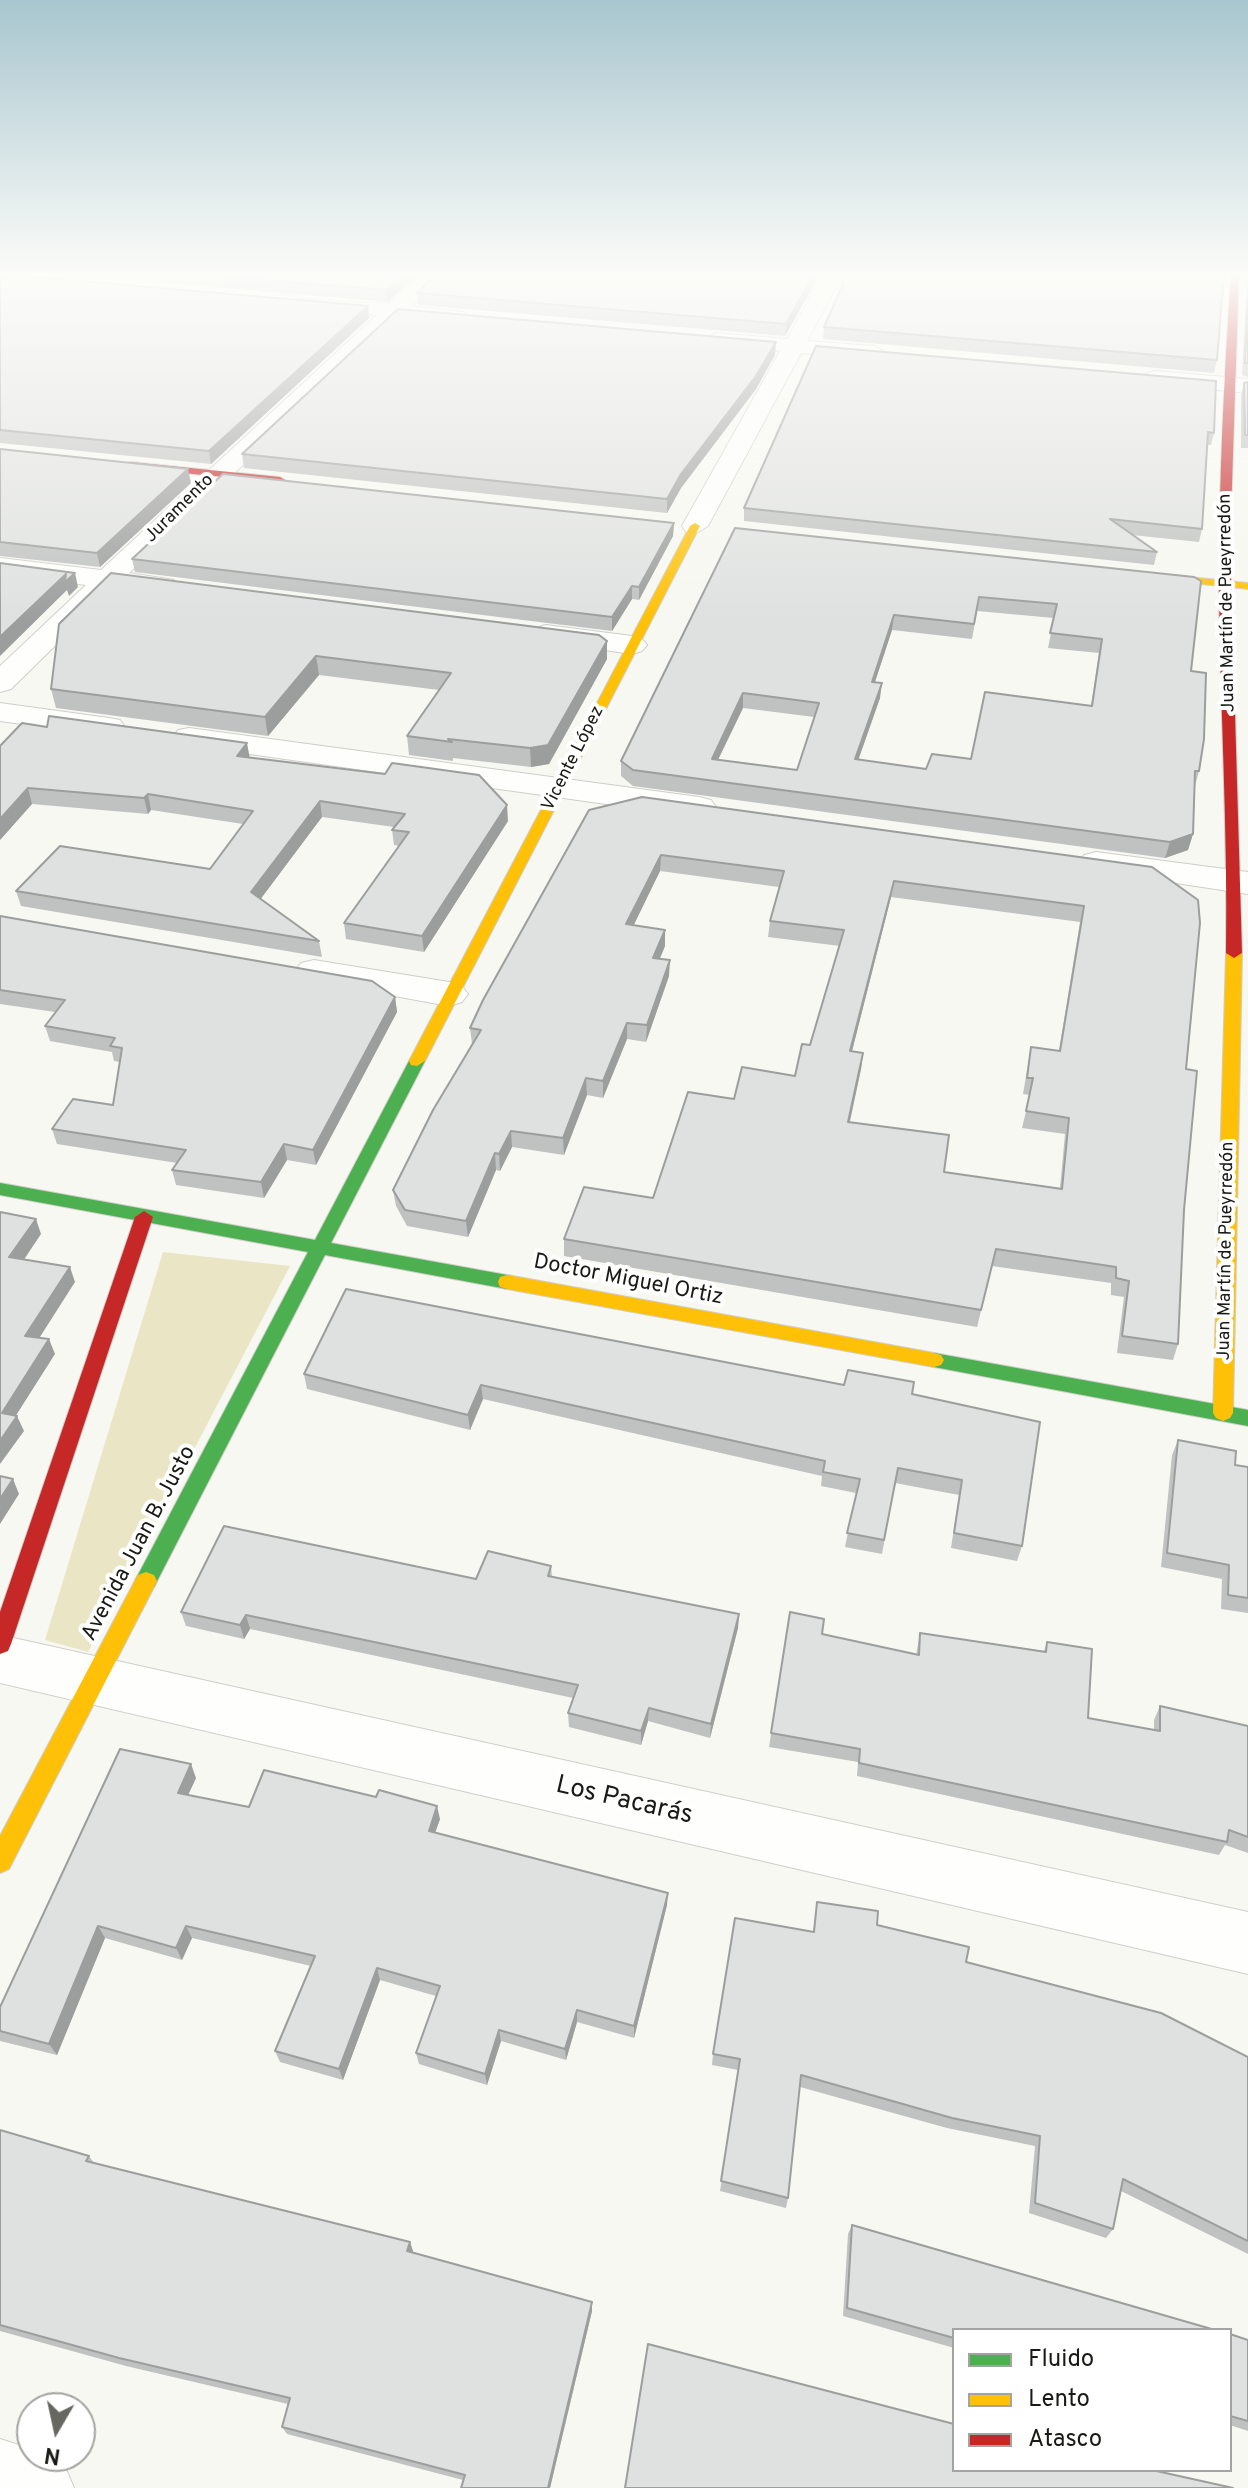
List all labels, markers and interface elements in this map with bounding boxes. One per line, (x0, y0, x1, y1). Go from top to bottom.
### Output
street label: Juramento (141, 470, 219, 548)
street label: Juan Martín de Pueyrredón (1215, 493, 1241, 713)
street label: Vicente López (538, 703, 610, 815)
street label: Juan Martín de Pueyrredón (1214, 1141, 1240, 1361)
street label: Doctor Miguel Ortiz (531, 1250, 725, 1312)
street label: Avenida Juan B. Justo (77, 1442, 203, 1646)
street label: Los Pacarás (552, 1771, 696, 1833)
legend (952, 2328, 1232, 2472)
text: Fluido (1028, 2345, 1094, 2375)
text: Lento (1028, 2385, 1090, 2415)
north arrow (16, 2392, 96, 2472)
text: Atasco (1028, 2425, 1102, 2455)
text: N (43, 2440, 62, 2469)

